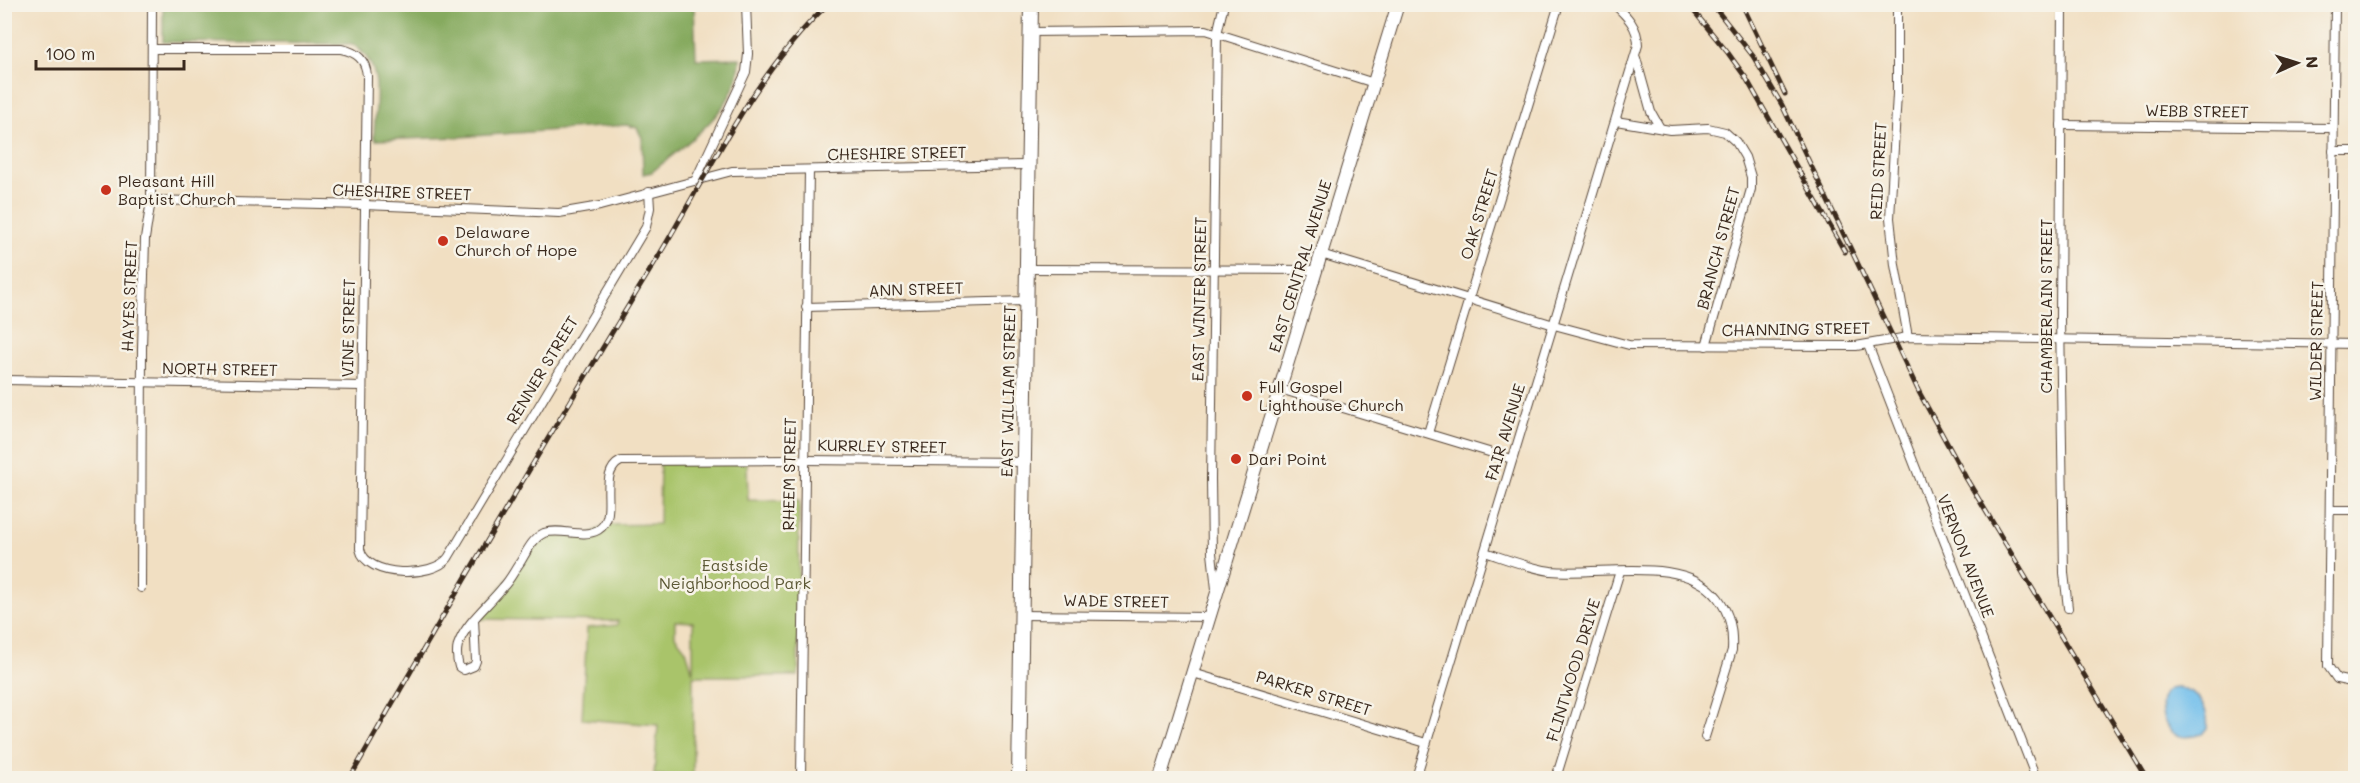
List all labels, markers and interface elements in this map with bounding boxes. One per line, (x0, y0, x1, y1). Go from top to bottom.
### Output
scale bar (36, 33, 184, 71)
north arrow (2267, 33, 2327, 93)
text: 100 m (45, 41, 95, 65)
text: N (2302, 56, 2323, 69)
street label: WEBB STREET (2145, 99, 2249, 122)
street label: REID STREET (1864, 121, 1891, 220)
street label: CHESHIRE STREET (827, 141, 967, 164)
street label: OAK STREET (1455, 166, 1502, 262)
place label: Pleasant Hill Baptist Church (118, 170, 235, 209)
street label: EAST CENTRAL AVENUE (1263, 177, 1336, 355)
street label: CHESHIRE STREET (332, 179, 472, 204)
marker: Pleasant Hill Baptist Church (99, 183, 113, 197)
street label: BRANCH STREET (1691, 184, 1744, 312)
street label: EAST WINTER STREET (1187, 216, 1210, 382)
street label: CHAMBERLAIN STREET (2035, 218, 2056, 393)
place label: Delaware Church of Hope (455, 221, 577, 260)
marker: Delaware Church of Hope (436, 234, 450, 248)
street label: HAYES STREET (116, 240, 141, 352)
street label: ANN STREET (868, 276, 964, 301)
street label: VINE STREET (336, 278, 359, 378)
street label: WILDER STREET (2304, 281, 2327, 401)
street label: EAST WILLIAM STREET (995, 304, 1020, 477)
street label: RENNER STREET (501, 312, 582, 428)
street label: CHANNING STREET (1721, 317, 1871, 340)
street label: NORTH STREET (162, 357, 278, 380)
place label: Full Gospel Lighthouse Church (1259, 376, 1403, 415)
street label: FAIR AVENUE (1480, 381, 1529, 483)
marker: Full Gospel Lighthouse Church (1240, 389, 1254, 403)
street label: RHEEM STREET (777, 417, 800, 531)
street label: KURRLEY STREET (817, 434, 947, 457)
place label: Dari Point (1248, 448, 1327, 469)
marker: Dari Point (1229, 452, 1243, 466)
street label: VERNON AVENUE (1933, 491, 2000, 621)
park label: Eastside Neighborhood Park (659, 554, 811, 593)
street label: WADE STREET (1063, 589, 1169, 612)
street label: FLINTWOOD DRIVE (1541, 596, 1604, 744)
street label: PARKER STREET (1254, 665, 1374, 720)

